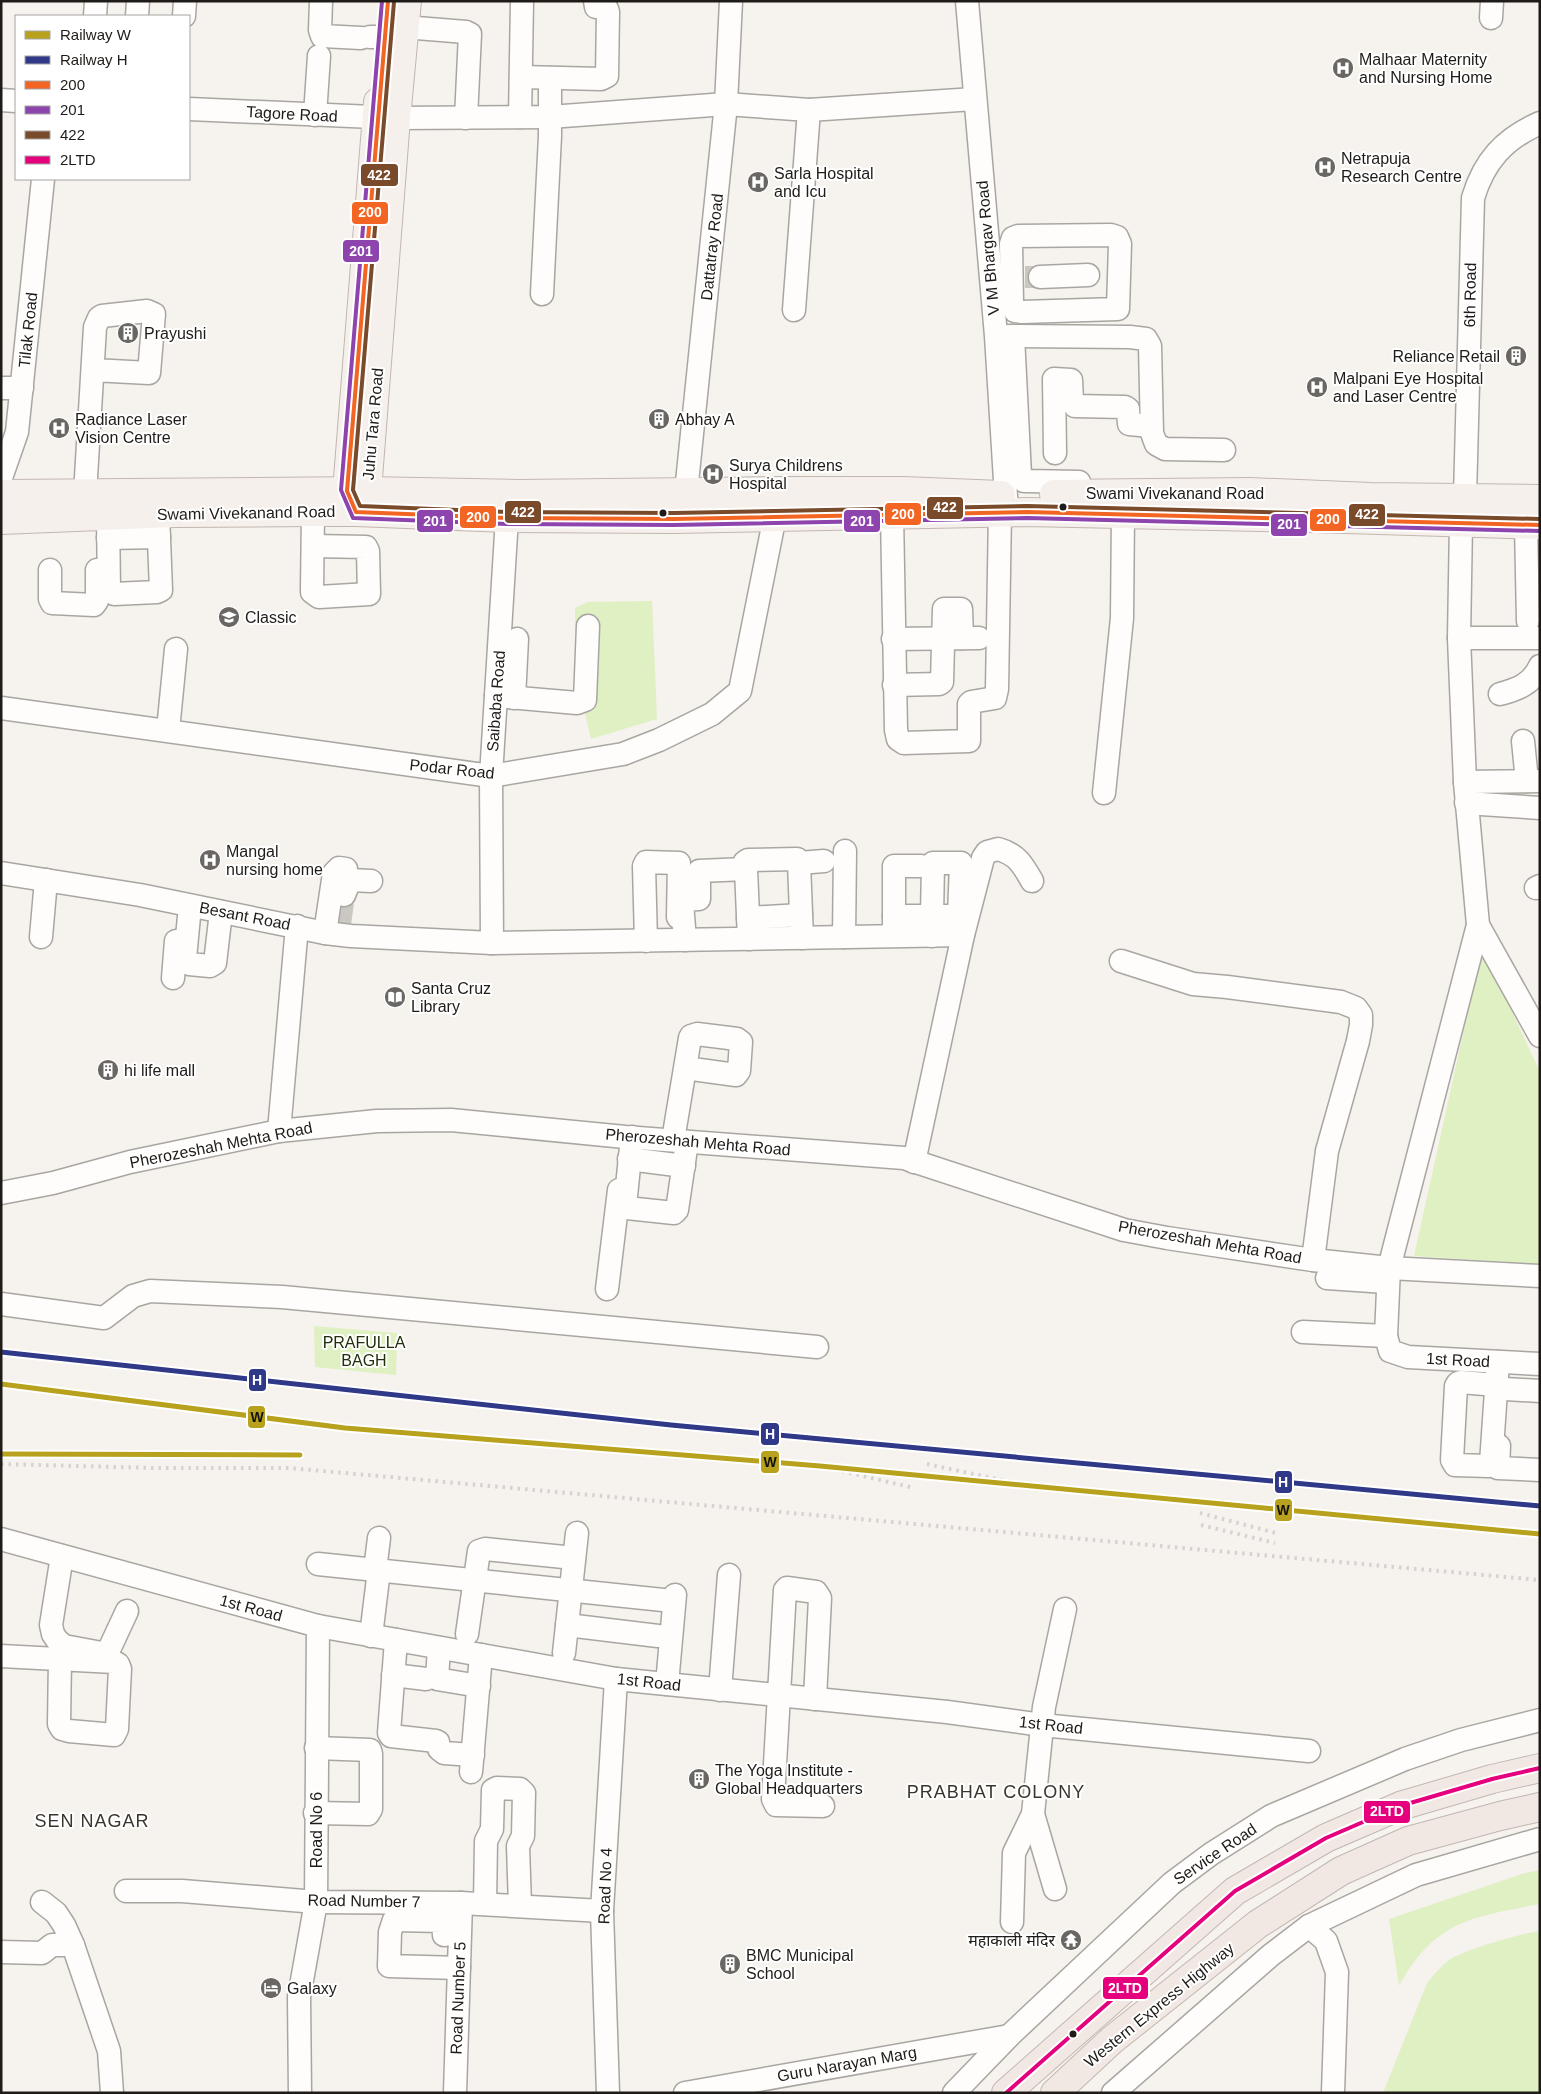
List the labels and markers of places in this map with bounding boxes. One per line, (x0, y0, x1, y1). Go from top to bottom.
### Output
place label: Malhaar Maternity and Nursing Home (1359, 51, 1493, 86)
hospital icon: Malhaar Maternity and Nursing Home (1331, 56, 1355, 80)
place label: Netrapuja Research Centre (1341, 150, 1462, 185)
hospital icon: Netrapuja Research Centre (1313, 155, 1337, 179)
place label: Sarla Hospital and Icu (774, 165, 874, 200)
hospital icon: Sarla Hospital and Icu (746, 170, 770, 194)
building icon: Prayushi (116, 321, 140, 345)
place label: Prayushi (144, 325, 206, 342)
building icon: Reliance Retail (1504, 344, 1528, 368)
place label: Reliance Retail (1392, 348, 1500, 365)
place label: Malpani Eye Hospital and Laser Centre (1333, 370, 1483, 405)
hospital icon: Malpani Eye Hospital and Laser Centre (1305, 375, 1329, 399)
building icon: Abhay A (647, 407, 671, 431)
place label: Radiance Laser Vision Centre (75, 411, 188, 446)
place label: Abhay A (675, 411, 735, 428)
hospital icon: Radiance Laser Vision Centre (47, 416, 71, 440)
place label: Surya Childrens Hospital (729, 457, 843, 492)
hospital icon: Surya Childrens Hospital (701, 462, 725, 486)
unlabelled marker (1058, 502, 1068, 512)
unlabelled marker (658, 508, 668, 518)
school or university icon: Classic (217, 605, 241, 629)
place label: Classic (245, 609, 297, 626)
place label: Mangal nursing home (226, 843, 323, 878)
hospital icon: Mangal nursing home (198, 848, 222, 872)
place label: Santa Cruz Library (411, 980, 491, 1015)
library icon: Santa Cruz Library (383, 985, 407, 1009)
building icon: hi life mall (96, 1058, 120, 1082)
place label: hi life mall (124, 1062, 195, 1079)
place label: The Yoga Institute - Global Headquarters (715, 1762, 863, 1797)
building icon: The Yoga Institute - Global Headquarters (687, 1767, 711, 1791)
temple icon: महाकाली मंदिर (1059, 1928, 1083, 1952)
place label: महाकाली मंदिर (968, 1932, 1055, 1949)
place label: BMC Municipal School (746, 1947, 854, 1982)
building icon: BMC Municipal School (718, 1952, 742, 1976)
hotel icon: Galaxy (259, 1976, 283, 2000)
place label: Galaxy (287, 1980, 337, 1997)
unlabelled marker (1068, 2029, 1078, 2039)

